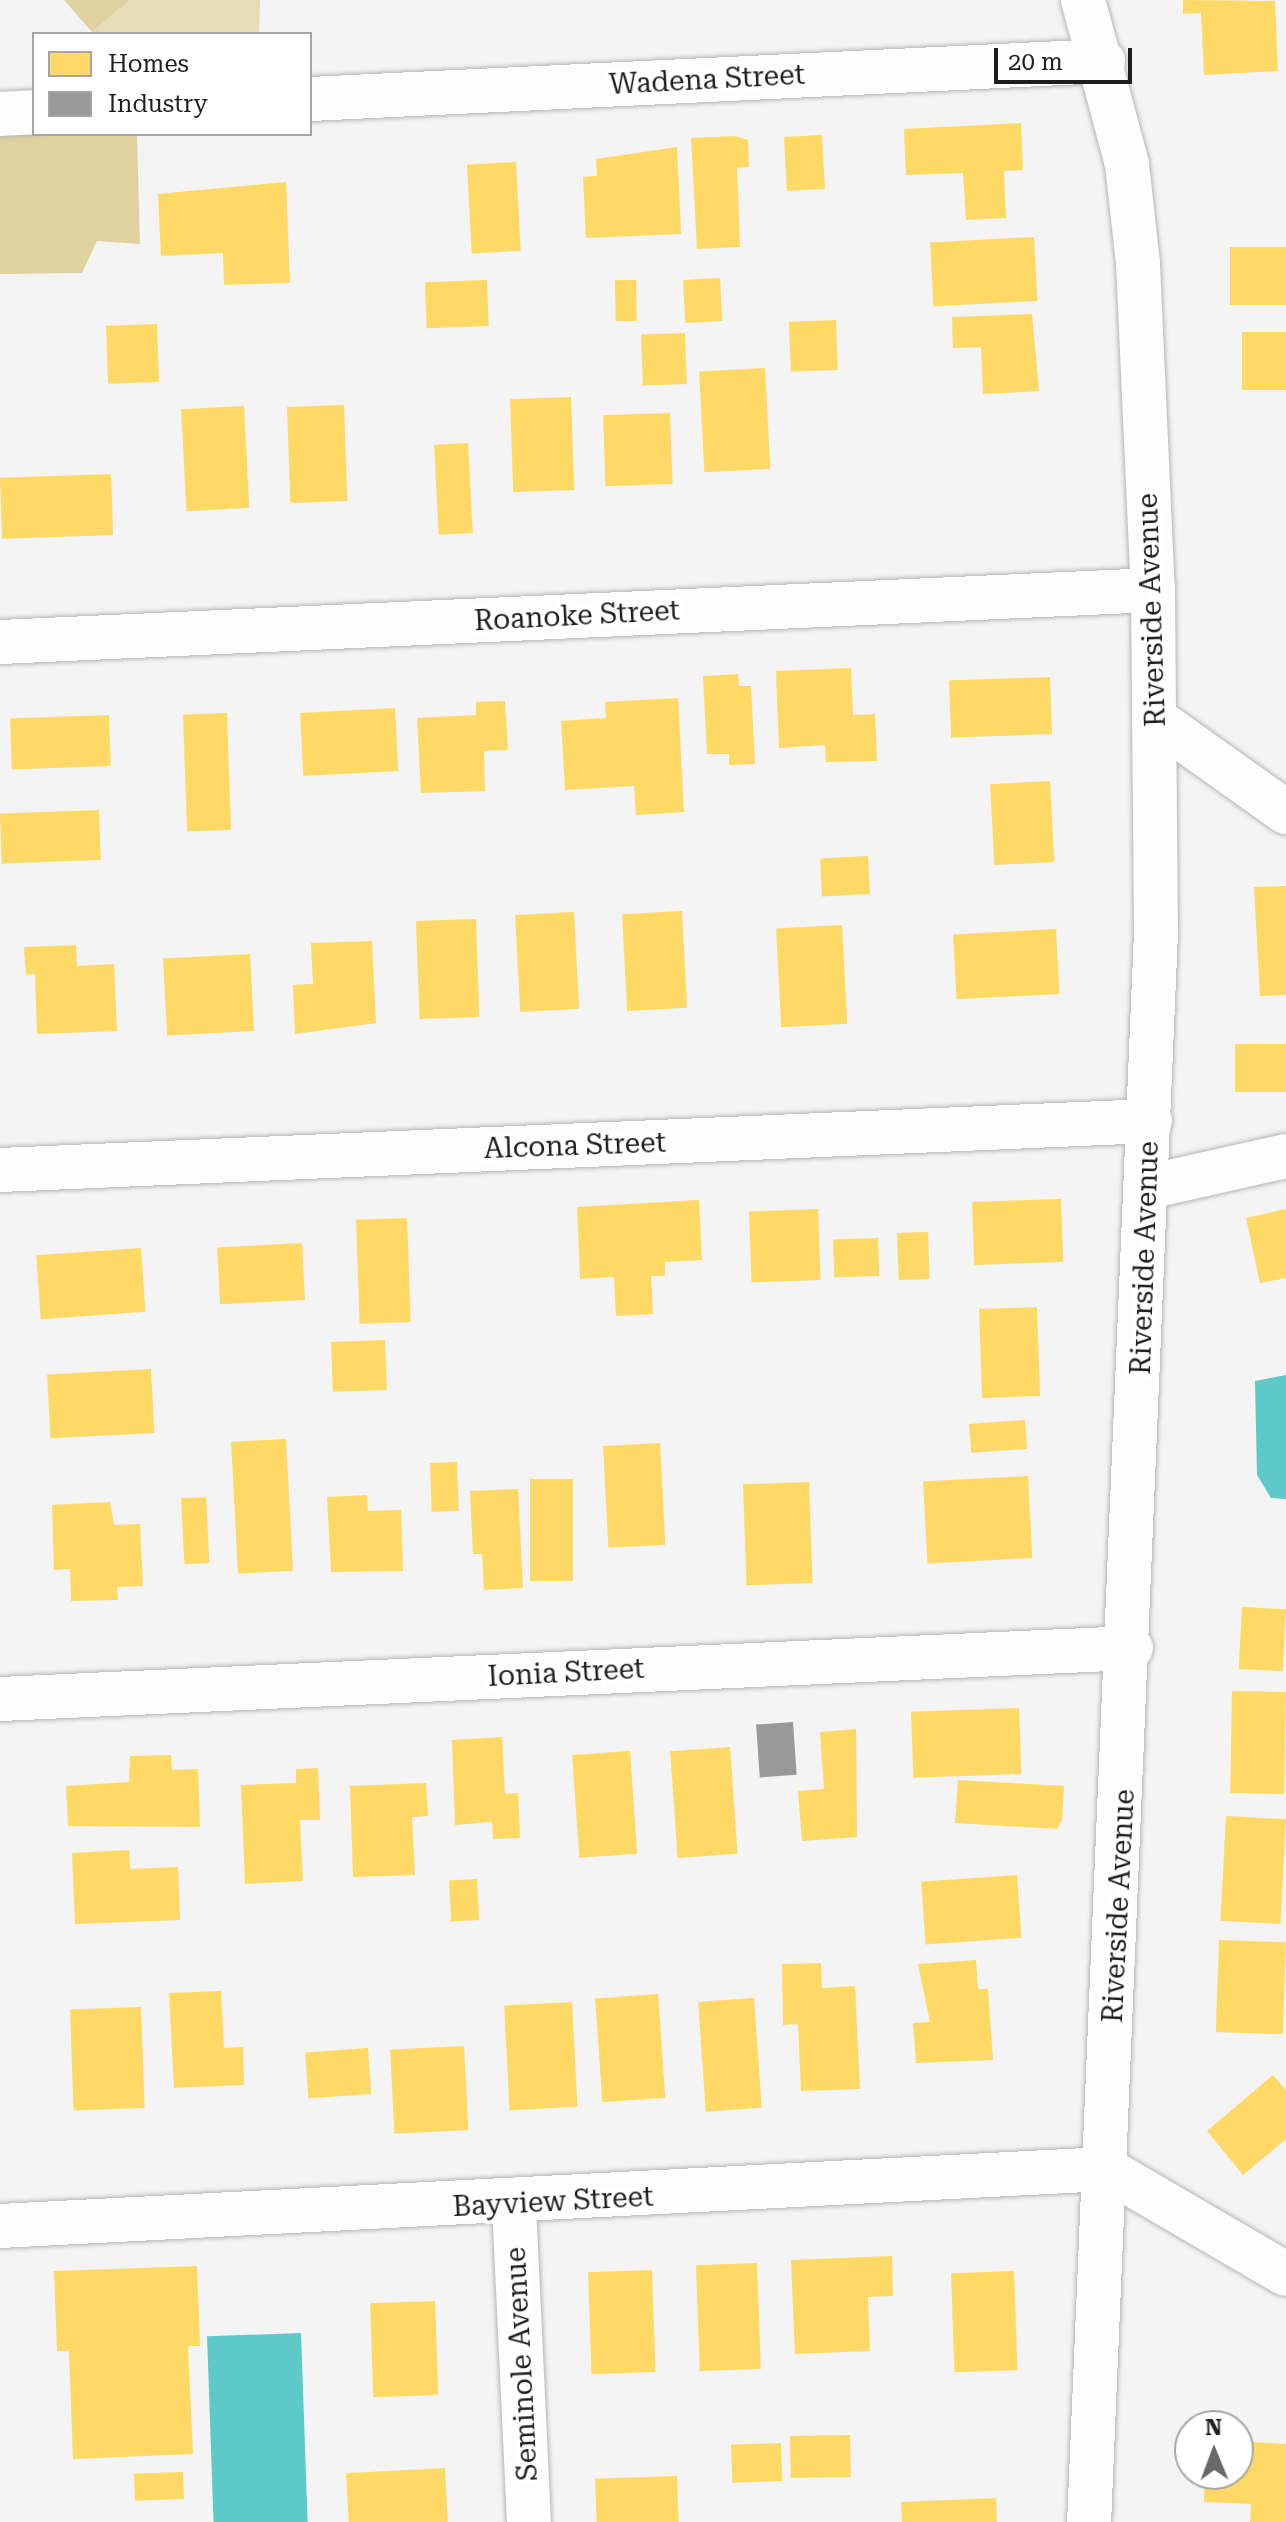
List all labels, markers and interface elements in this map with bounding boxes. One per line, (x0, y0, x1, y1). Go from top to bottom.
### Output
legend (32, 32, 312, 136)
scale bar (998, 32, 1136, 82)
text: 20 m (1008, 48, 1063, 76)
text: Homes (108, 50, 189, 78)
street label: Wadena Street (608, 58, 806, 102)
text: Industry (108, 90, 208, 118)
street label: Riverside Avenue (1131, 493, 1173, 727)
street label: Roanoke Street (473, 594, 681, 638)
street label: Alcona Street (483, 1126, 667, 1166)
street label: Riverside Avenue (1124, 1141, 1166, 1375)
street label: Ionia Street (487, 1652, 645, 1694)
street label: Riverside Avenue (1096, 1788, 1142, 2024)
street label: Bayview Street (452, 2180, 654, 2224)
street label: Seminole Avenue (499, 2246, 545, 2482)
north arrow (1174, 2410, 1254, 2490)
text: N (1205, 2415, 1222, 2440)

